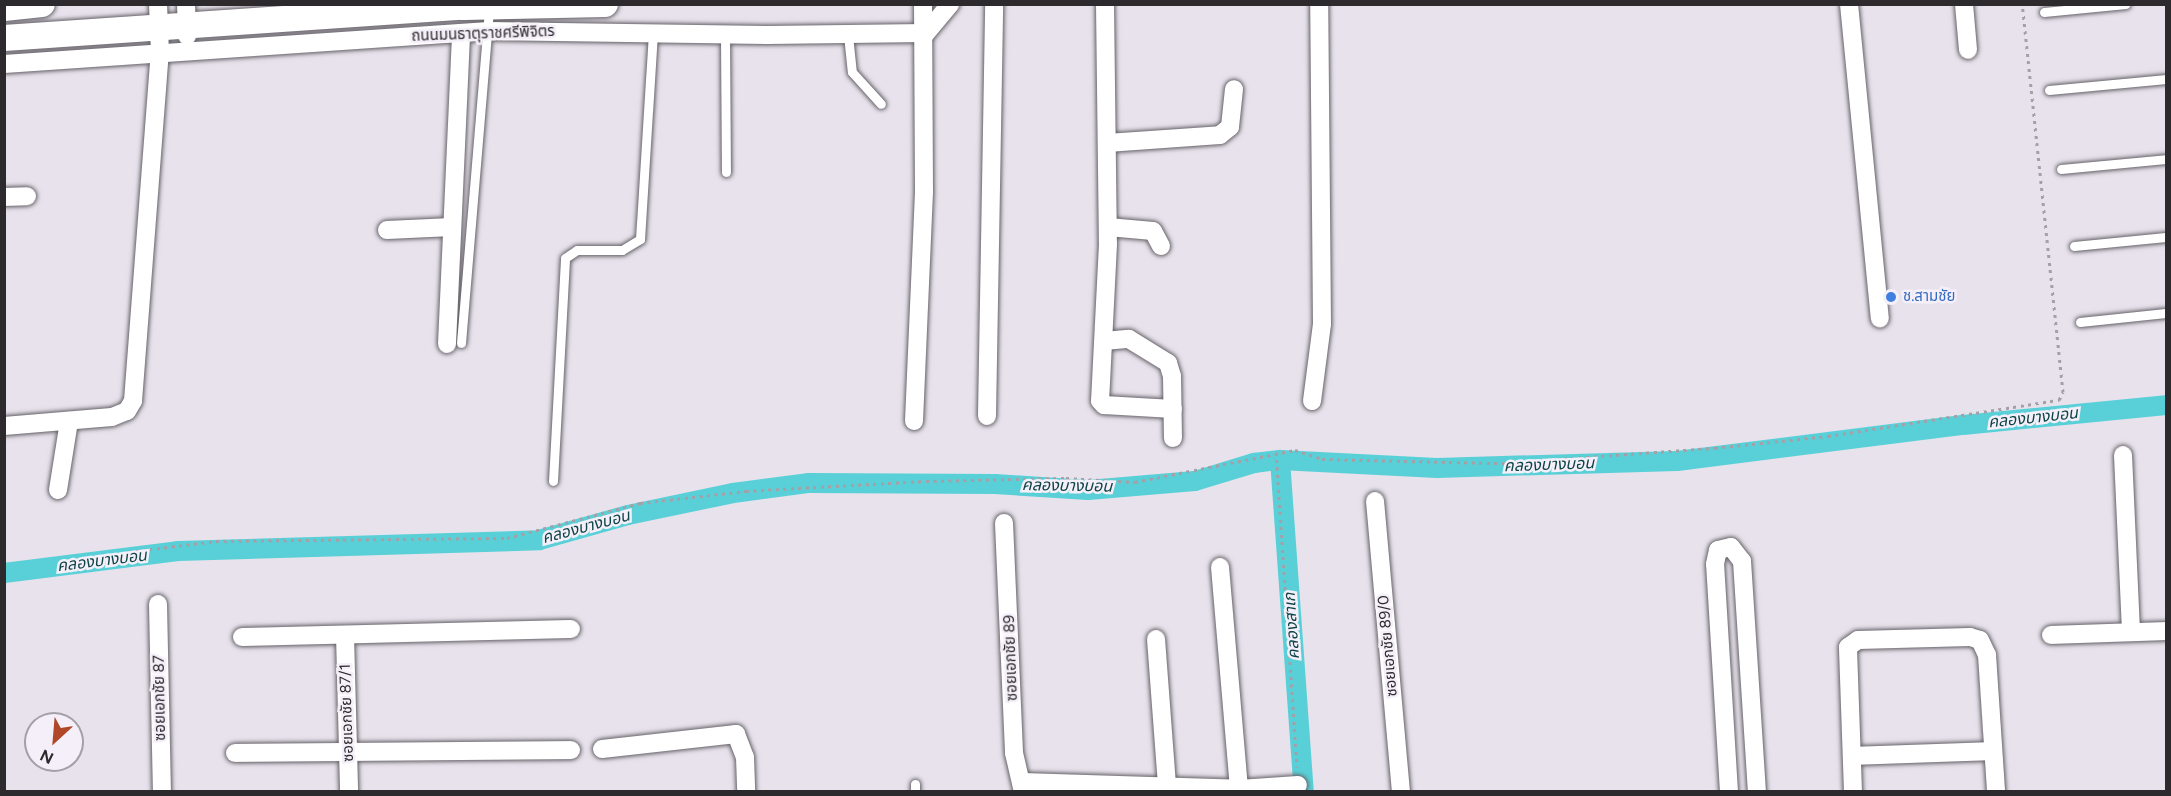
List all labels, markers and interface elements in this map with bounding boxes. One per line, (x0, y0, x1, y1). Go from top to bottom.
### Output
street label: ถนนมนธาตุราชศรีพิจิตร (411, 23, 555, 45)
place label: ช.สามชัย (1903, 288, 1955, 306)
marker: ช.สามชัย (1884, 290, 1898, 304)
water label: คลองบางบอน (1987, 404, 2079, 432)
water label: คลองบางบอน (1504, 454, 1594, 476)
water label: คลองบางบอน (1022, 476, 1112, 496)
water label: คลองบางบอน (540, 506, 632, 548)
water label: คลองบางบอน (56, 546, 148, 576)
water label: คลองสาเก (1280, 592, 1304, 660)
street label: ซอยเอกชัย 89/0 (1375, 595, 1401, 697)
street label: ซอยเอกชัย 89 (1000, 615, 1022, 701)
street label: ซอยเอกชัย 87 (150, 655, 170, 741)
street label: ซอยเอกชัย 87/1 (336, 664, 358, 762)
north arrow (24, 712, 84, 772)
text: N (37, 746, 56, 768)

